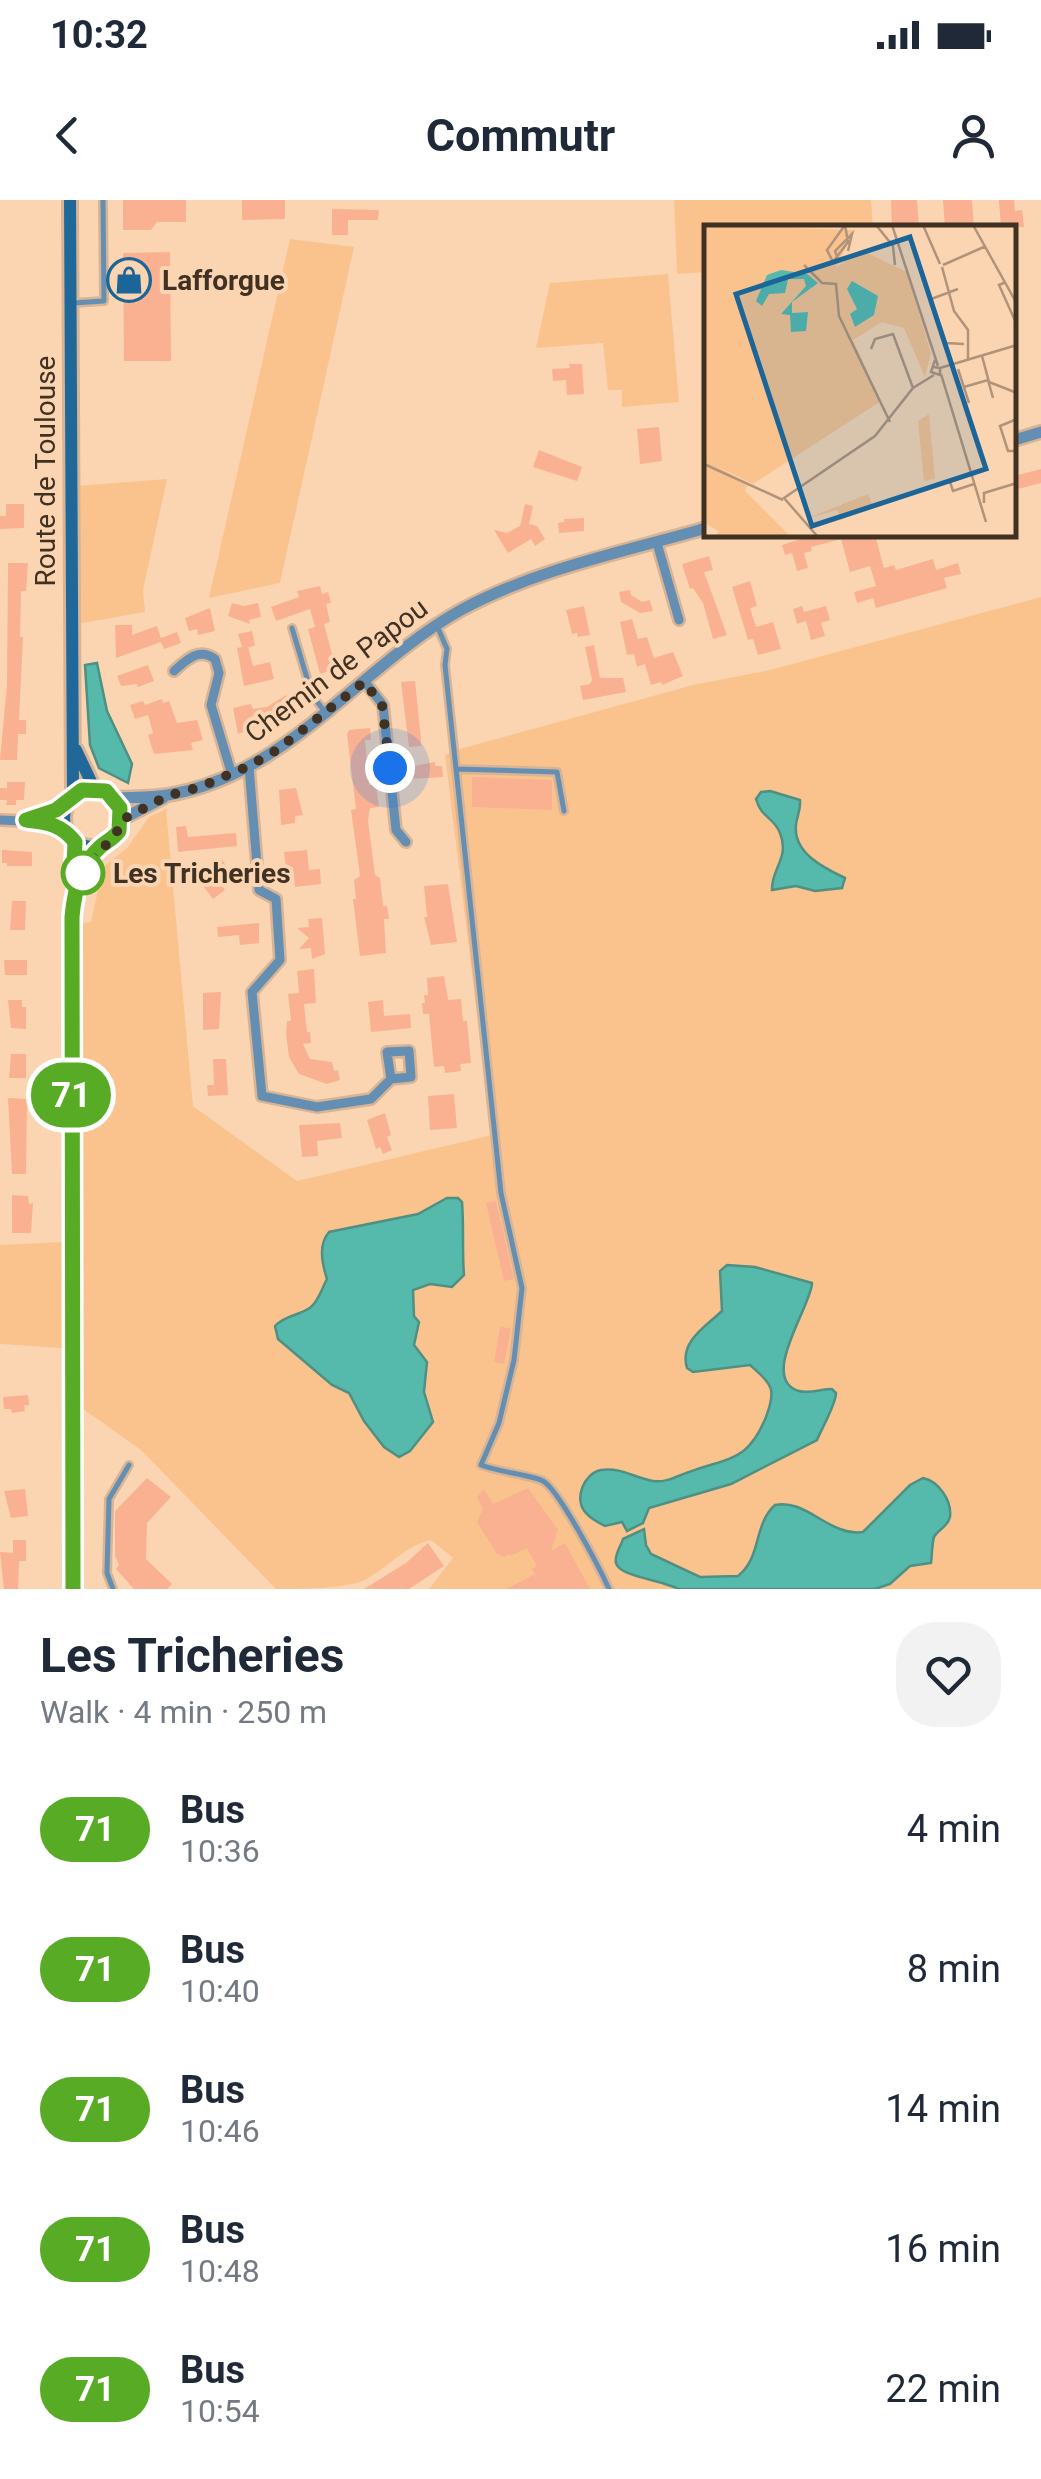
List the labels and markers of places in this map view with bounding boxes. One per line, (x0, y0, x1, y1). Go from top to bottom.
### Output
shop icon: Lafforgue (106, 257, 152, 303)
place label: Lafforgue (162, 264, 285, 297)
marker: Les Tricheries (62, 852, 104, 894)
place label: Les Tricheries (113, 857, 291, 890)

